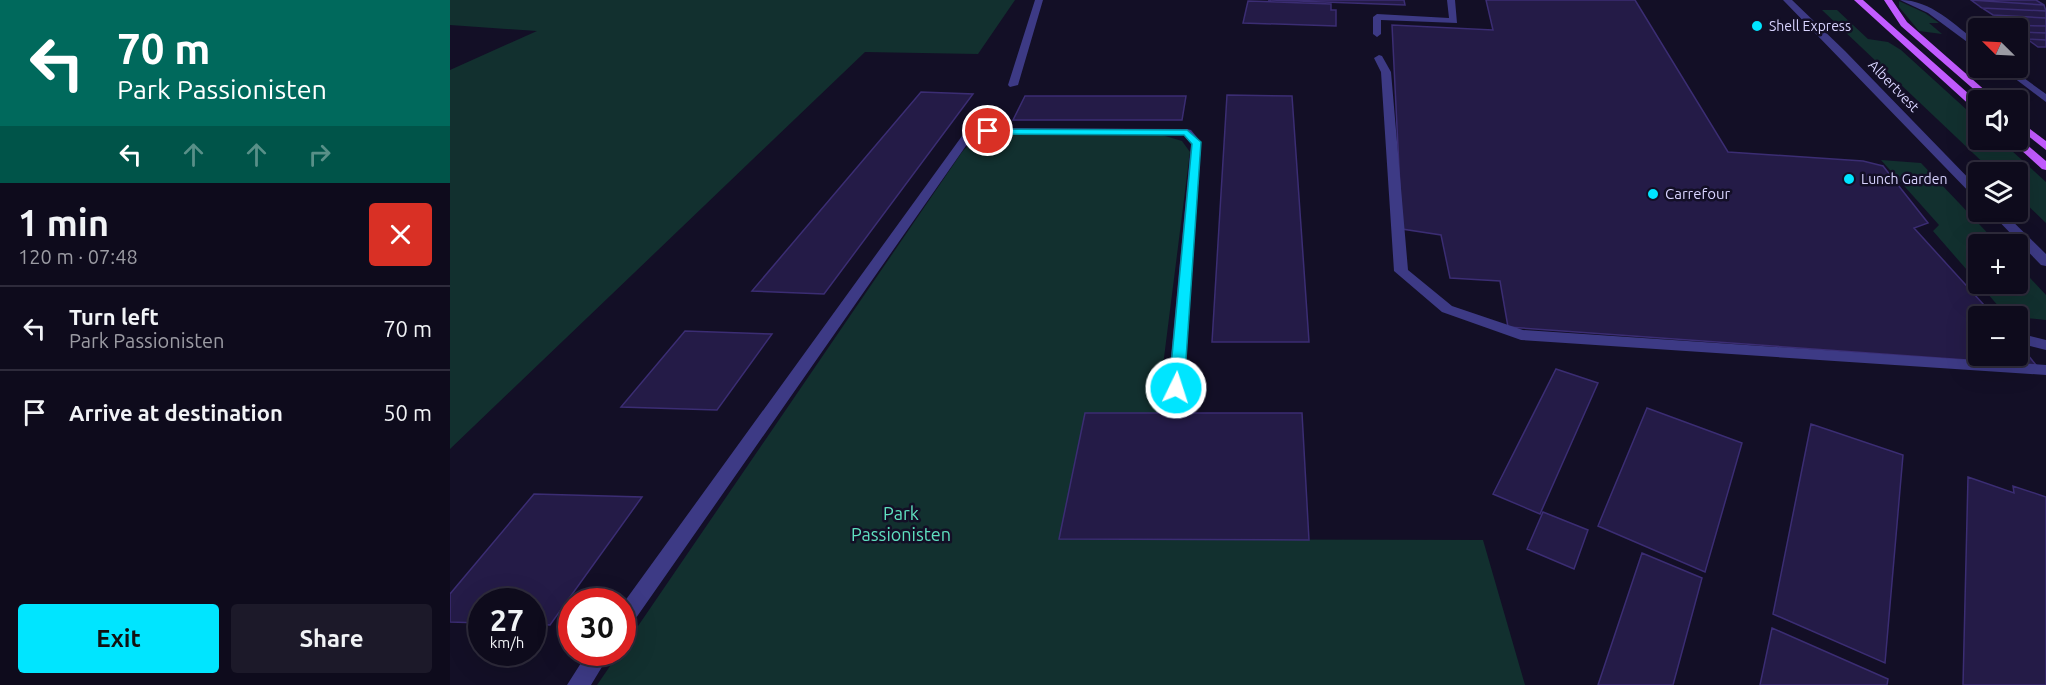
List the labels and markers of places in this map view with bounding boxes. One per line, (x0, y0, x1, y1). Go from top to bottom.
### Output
place label: Shell Express (1769, 18, 1851, 34)
marker: Shell Express (1750, 19, 1764, 33)
pin (962, 105, 1013, 156)
place label: Lunch Garden (1861, 171, 1948, 187)
marker: Lunch Garden (1842, 172, 1856, 186)
place label: Carrefour (1665, 185, 1731, 202)
marker: Carrefour (1646, 187, 1660, 201)

